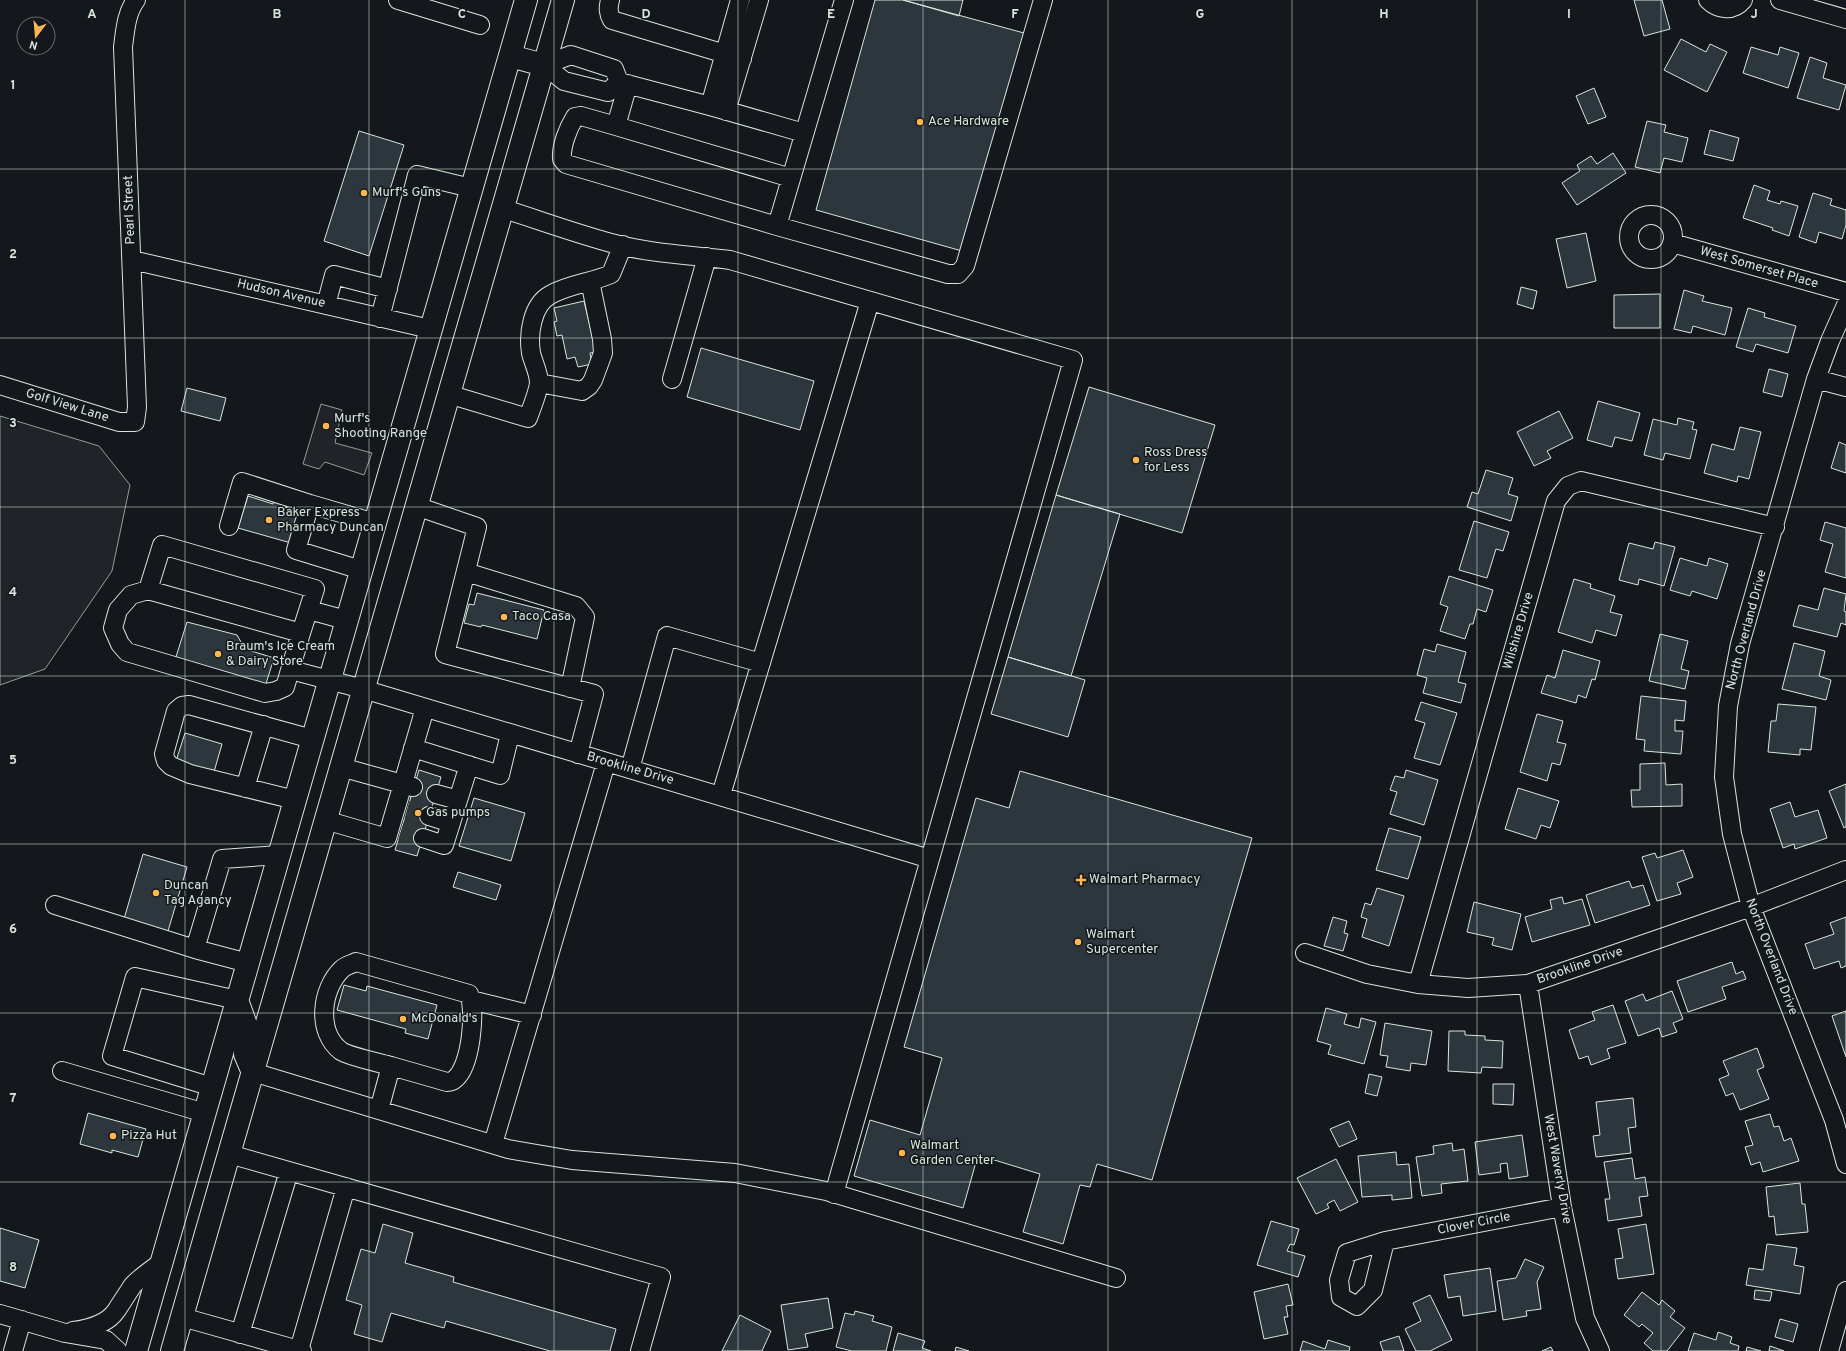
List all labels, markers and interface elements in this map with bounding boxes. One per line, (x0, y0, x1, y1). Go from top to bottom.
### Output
text: A (87, 7, 97, 23)
text: B (273, 7, 282, 23)
text: C (458, 7, 466, 23)
text: D (641, 7, 651, 23)
text: E (827, 7, 835, 23)
text: F (1011, 7, 1019, 23)
text: G (1196, 7, 1205, 23)
text: H (1379, 7, 1389, 23)
text: I (1567, 7, 1571, 23)
text: J (1750, 7, 1758, 23)
north arrow (16, 16, 56, 56)
text: N (28, 37, 39, 52)
text: 1 (10, 78, 16, 94)
place label: Ace Hardware (928, 114, 1009, 130)
marker: Ace Hardware (915, 117, 925, 127)
street label: Pearl Street (121, 175, 139, 245)
place label: Murf's Guns (372, 185, 441, 201)
marker: Murf's Guns (359, 188, 369, 198)
street label: West Somerset Place (1698, 243, 1820, 293)
text: 2 (9, 247, 17, 263)
street label: Hudson Avenue (235, 276, 327, 312)
street label: Golf View Lane (23, 386, 111, 426)
place label: Murf's Shooting Range (334, 411, 427, 442)
text: 3 (9, 416, 17, 432)
marker: Murf's Shooting Range (321, 421, 331, 431)
place label: Ross Dress for Less (1144, 445, 1207, 476)
marker: Ross Dress for Less (1131, 455, 1141, 465)
place label: Baker Express Pharmacy Duncan (277, 505, 384, 536)
marker: Baker Express Pharmacy Duncan (264, 515, 274, 525)
street label: North Overland Drive (1723, 568, 1771, 692)
text: 4 (9, 585, 17, 601)
street label: Wilshire Drive (1500, 590, 1538, 672)
place label: Taco Casa (512, 609, 571, 625)
marker: Taco Casa (499, 612, 509, 622)
place label: Braum's Ice Cream & Dairy Store (226, 639, 335, 670)
marker: Braum's Ice Cream & Dairy Store (213, 649, 223, 659)
street label: Brookline Drive (585, 749, 675, 789)
text: 5 (9, 753, 17, 769)
place label: Gas pumps (426, 805, 490, 821)
marker: Gas pumps (413, 808, 423, 818)
place label: Walmart Pharmacy (1089, 872, 1200, 888)
marker: Walmart Pharmacy (1076, 875, 1086, 885)
place label: Duncan Tag Agancy (164, 878, 232, 909)
marker: Duncan Tag Agancy (151, 888, 161, 898)
street label: North Overland Drive (1741, 896, 1801, 1018)
text: 6 (9, 922, 17, 938)
place label: Walmart Supercenter (1086, 927, 1158, 958)
marker: Walmart Supercenter (1073, 937, 1083, 947)
street label: Brookline Drive (1535, 944, 1625, 988)
place label: McDonald's (411, 1011, 478, 1027)
marker: McDonald's (398, 1014, 408, 1024)
text: 7 (10, 1091, 17, 1107)
street label: West Waverly Drive (1539, 1113, 1575, 1225)
place label: Pizza Hut (121, 1128, 177, 1144)
marker: Pizza Hut (108, 1131, 118, 1141)
place label: Walmart Garden Center (910, 1138, 995, 1169)
marker: Walmart Garden Center (897, 1148, 907, 1158)
street label: Clover Circle (1436, 1209, 1512, 1239)
text: 8 (9, 1260, 17, 1276)

